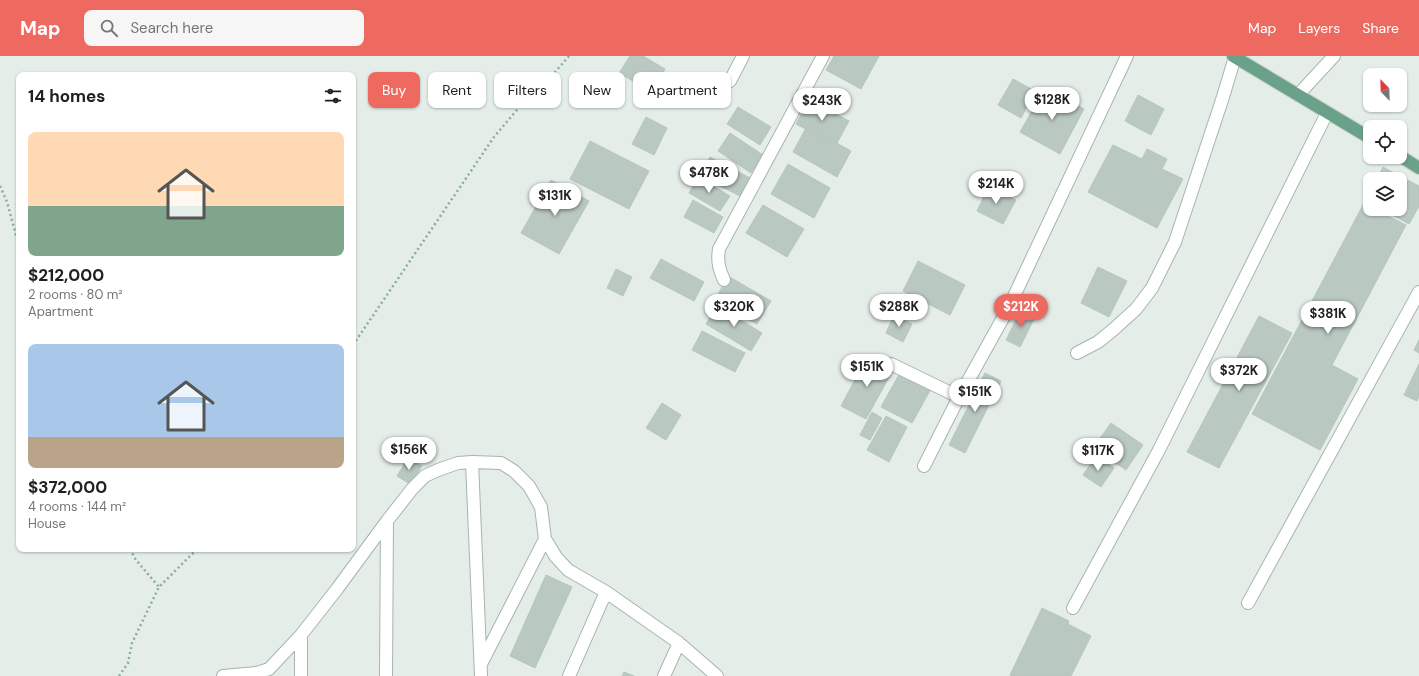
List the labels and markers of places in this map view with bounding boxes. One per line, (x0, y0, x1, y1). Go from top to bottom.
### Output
pin: $128K (1024, 87, 1080, 121)
pin: $243K (794, 88, 850, 122)
pin: $478K (681, 160, 737, 194)
pin: $214K (968, 171, 1024, 205)
pin: $131K (527, 183, 583, 217)
pin: $320K (706, 294, 762, 328)
pin: $288K (871, 294, 927, 328)
pin: $212K (993, 294, 1049, 328)
pin: $381K (1300, 301, 1356, 335)
pin: $151K (839, 354, 895, 388)
pin: $372K (1211, 358, 1267, 392)
pin: $151K (947, 379, 1003, 413)
pin: $156K (381, 437, 437, 471)
pin: $117K (1070, 438, 1126, 472)

